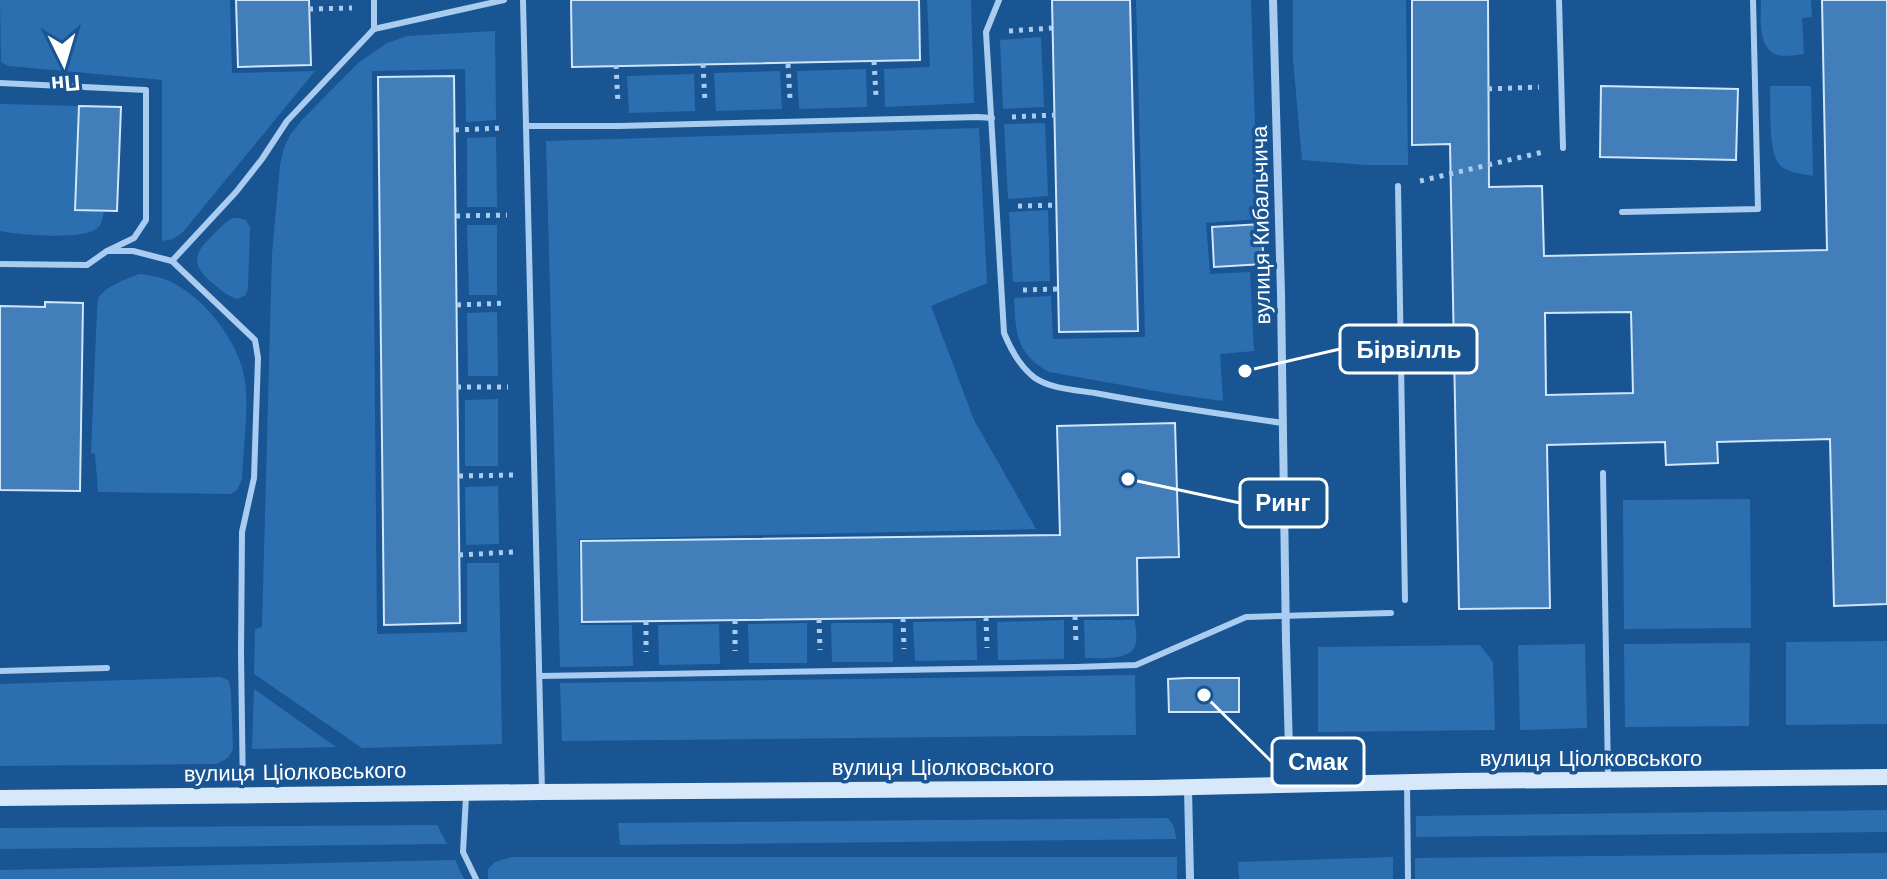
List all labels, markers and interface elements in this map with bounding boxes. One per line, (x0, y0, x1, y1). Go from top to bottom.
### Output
north arrow (24, 24, 104, 104)
text: Пн (50, 70, 81, 97)
street label: вулиця Кибальчича (1247, 125, 1275, 324)
callout: Бірвілль (1340, 325, 1477, 373)
text: Бірвілль (1356, 336, 1462, 364)
callout: Ринг (1240, 479, 1327, 527)
text: Ринг (1255, 489, 1311, 517)
callout: Смак (1272, 738, 1364, 786)
street label: вулиця Ціолковського (1480, 746, 1702, 771)
text: Смак (1288, 748, 1349, 776)
street label: вулиця Ціолковського (832, 755, 1054, 780)
street label: вулиця Ціолковського (184, 758, 406, 786)

